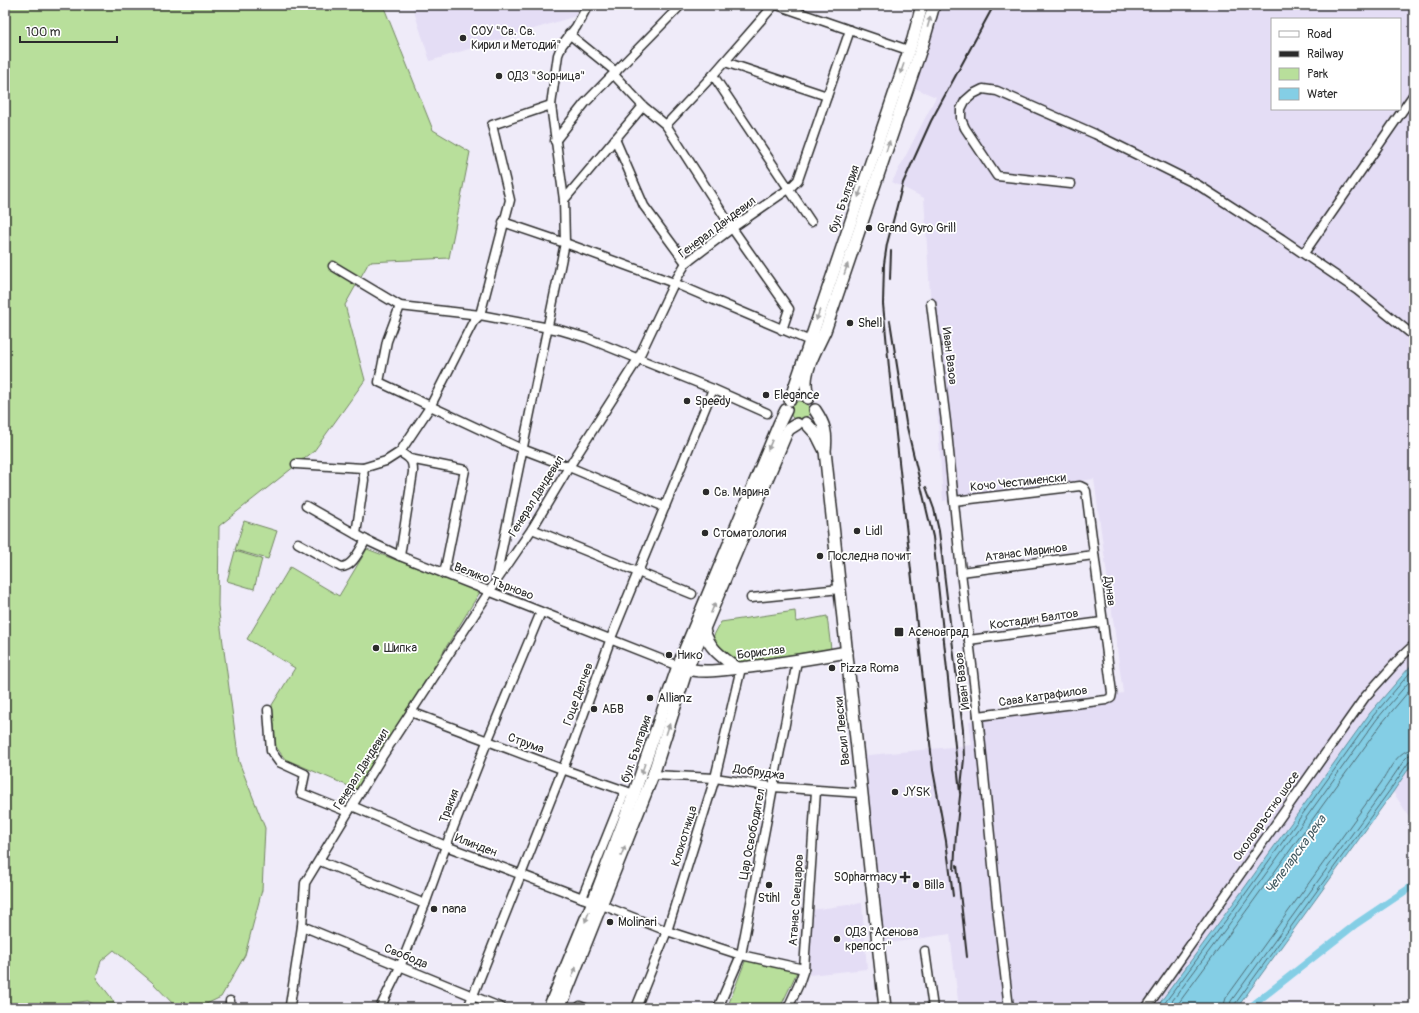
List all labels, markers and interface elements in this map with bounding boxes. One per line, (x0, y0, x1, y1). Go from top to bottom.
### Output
one-way arrow (926, 16, 932, 28)
scale bar (20, 18, 117, 44)
legend (1271, 18, 1401, 110)
place label: СОУ "Св. Св. Кирил и Методий" (471, 24, 561, 53)
text: 100 m (26, 25, 61, 40)
text: Road (1307, 27, 1332, 42)
marker: СОУ "Св. Св. Кирил и Методий" (458, 33, 468, 43)
text: Railway (1307, 47, 1343, 62)
one-way arrow (899, 63, 905, 75)
text: Park (1307, 67, 1328, 82)
place label: ОДЗ "Зорница" (507, 69, 585, 84)
marker: ОДЗ "Зорница" (494, 71, 504, 81)
text: Water (1307, 87, 1338, 102)
one-way arrow (885, 139, 891, 151)
street label: бул. България (826, 163, 863, 235)
one-way arrow (857, 186, 863, 198)
street label: Генерал Дандевил (676, 193, 759, 261)
place label: Grand Gyro Grill (877, 221, 956, 236)
marker: Grand Gyro Grill (864, 223, 874, 233)
one-way arrow (843, 262, 849, 274)
one-way arrow (815, 310, 821, 322)
place label: Shell (858, 316, 882, 331)
marker: Shell (845, 318, 855, 328)
street label: Иван Вазов (939, 326, 960, 386)
place label: Elegance (774, 388, 819, 403)
marker: Elegance (761, 390, 771, 400)
place label: Speedy (695, 394, 730, 409)
marker: Speedy (682, 396, 692, 406)
one-way arrow (767, 440, 773, 451)
street label: Генерал Дандевил (505, 453, 567, 540)
street label: Кочо Честименски (969, 470, 1067, 495)
place label: Св. Марина (714, 485, 770, 500)
marker: Св. Марина (701, 487, 711, 497)
place label: Lidl (865, 524, 883, 539)
place label: Стоматология (713, 526, 787, 541)
marker: Lidl (852, 526, 862, 536)
marker: Стоматология (700, 528, 710, 538)
street label: Атанас Маринов (984, 540, 1068, 565)
place label: Последна почит (828, 549, 911, 564)
marker: Последна почит (815, 551, 825, 561)
street label: Велико Търново (452, 559, 536, 604)
street label: Дунав (1100, 574, 1119, 607)
one-way arrow (711, 601, 717, 613)
street label: Костадин Балтов (989, 606, 1079, 633)
place label: Асеновград (908, 625, 969, 640)
marker: Асеновград (893, 626, 905, 638)
place label: Шипка (384, 641, 417, 656)
street label: Борислав (736, 642, 786, 663)
marker: Шипка (371, 643, 381, 653)
place label: Нико (677, 648, 703, 663)
marker: Нико (664, 650, 674, 660)
street label: Иван Вазов (952, 651, 973, 711)
street label: Гоце Делчев (560, 661, 597, 728)
place label: Pizza Roma (840, 661, 899, 676)
marker: Pizza Roma (827, 663, 837, 673)
street label: Сава Катрафилов (998, 683, 1088, 710)
place label: Allianz (658, 691, 692, 706)
marker: Allianz (645, 693, 655, 703)
street label: Васил Левски (831, 695, 854, 766)
place label: АБВ (602, 702, 624, 717)
marker: АБВ (589, 704, 599, 714)
street label: бул. България (618, 713, 655, 785)
one-way arrow (665, 723, 671, 735)
street label: Генерал Дандевил (330, 726, 392, 813)
street label: Струма (506, 730, 546, 757)
street label: Добруджа (731, 761, 786, 784)
one-way arrow (640, 763, 646, 775)
street label: Околовръстно шосе (1230, 769, 1303, 864)
place label: JYSK (903, 785, 930, 800)
street label: Тракия (436, 787, 463, 825)
street label: Цар Освободител (736, 787, 769, 881)
marker: JYSK (890, 787, 900, 797)
street label: Клокотница (668, 804, 701, 868)
water label: Чепеларска река (1262, 811, 1330, 897)
street label: Илинден (453, 831, 499, 860)
one-way arrow (620, 845, 626, 857)
street label: Атанас Свещаров (786, 853, 807, 947)
place label: SOpharmacy (834, 870, 897, 885)
marker: SOpharmacy (900, 872, 910, 882)
place label: Billa (924, 878, 945, 893)
marker: Stihl (764, 880, 774, 890)
marker: Billa (911, 880, 921, 890)
place label: Stihl (758, 891, 780, 906)
place label: nana (442, 902, 467, 917)
marker: nana (429, 904, 439, 914)
one-way arrow (584, 911, 590, 922)
place label: Molinari (618, 915, 657, 930)
marker: Molinari (605, 917, 615, 927)
place label: ОДЗ "Асенова крепост" (845, 925, 919, 954)
marker: ОДЗ "Асенова крепост" (832, 934, 842, 944)
street label: Свобода (382, 941, 430, 972)
one-way arrow (572, 965, 578, 977)

